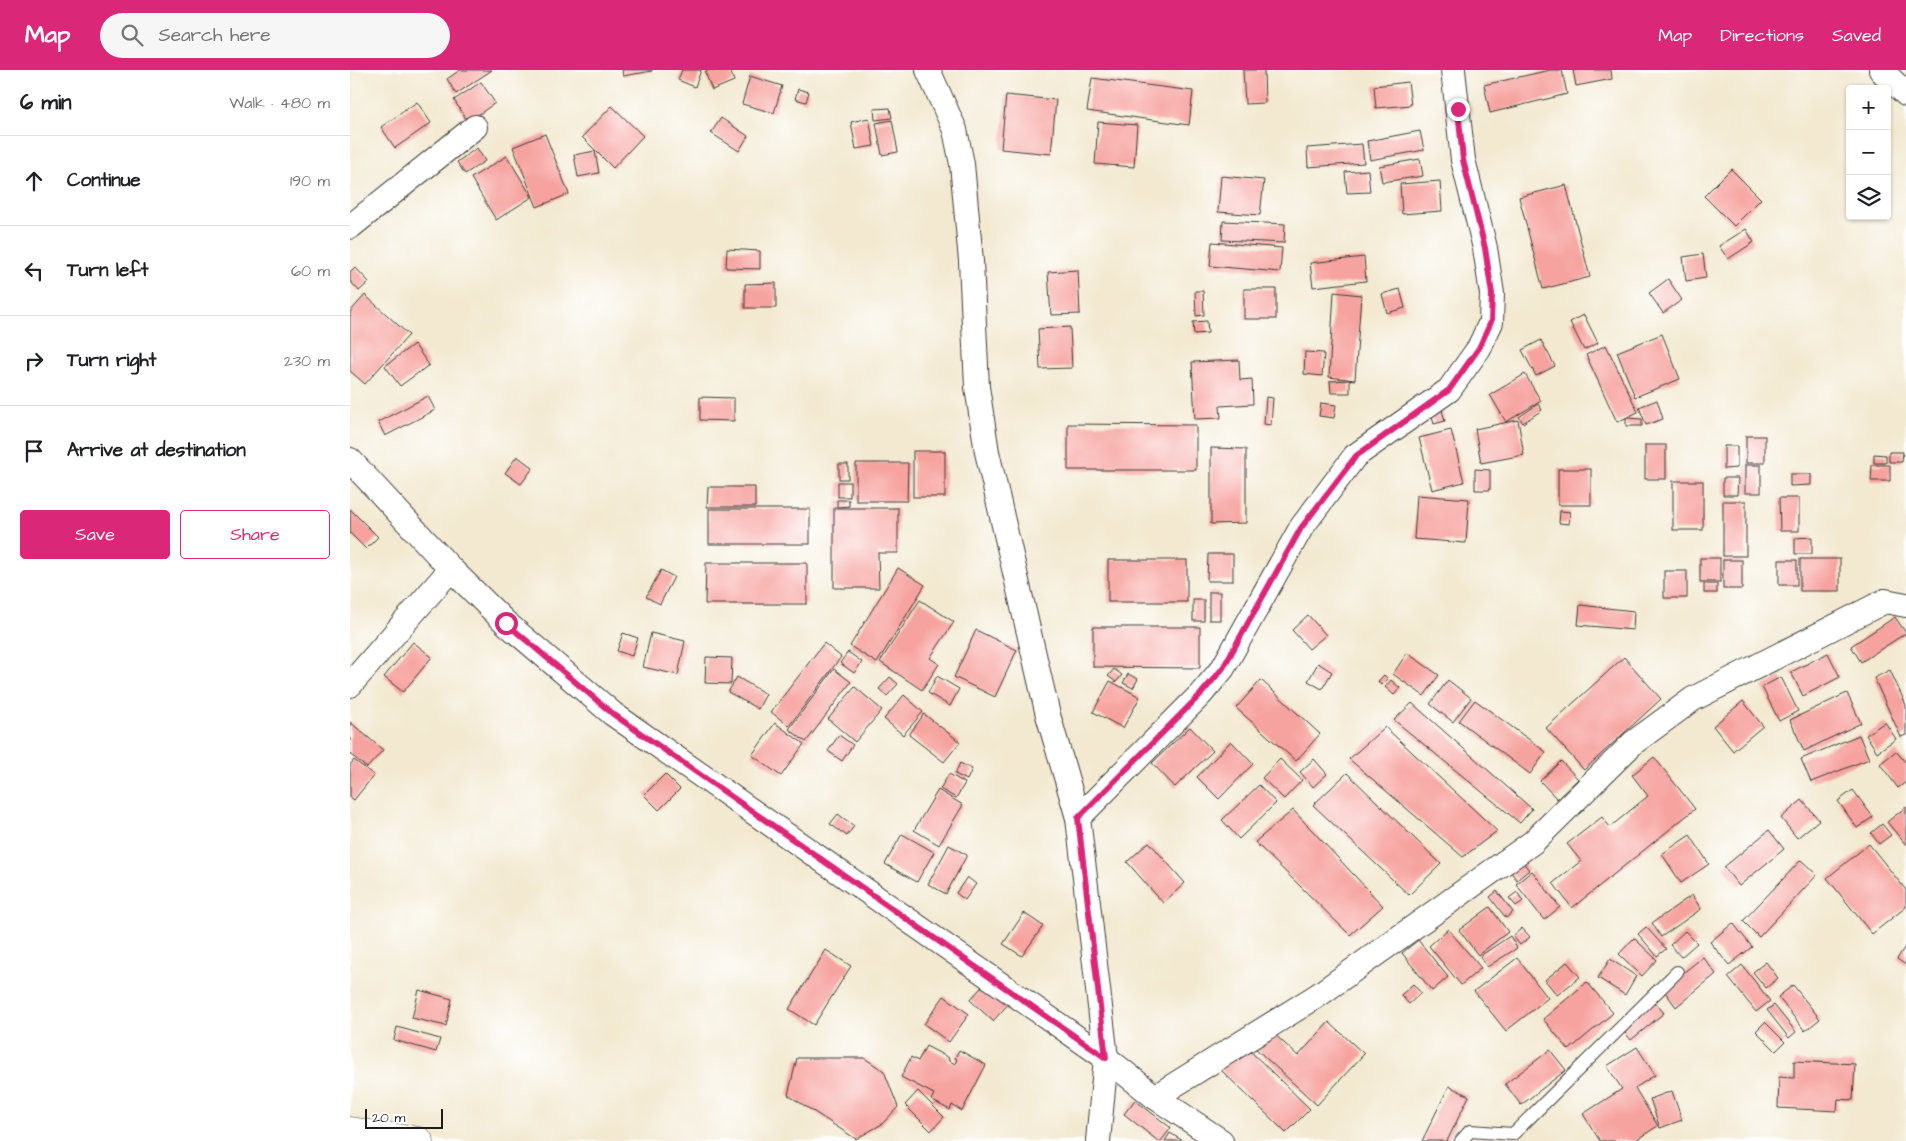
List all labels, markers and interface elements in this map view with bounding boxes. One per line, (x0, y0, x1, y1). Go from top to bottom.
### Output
search box (100, 13, 450, 58)
text: Map (25, 18, 70, 52)
icon: search (118, 21, 146, 49)
text: Search here (158, 22, 271, 49)
text: Map (1658, 23, 1692, 48)
text: Directions (1720, 23, 1804, 48)
text: Saved (1832, 23, 1881, 48)
map controls (1846, 85, 1891, 220)
button: + (1846, 85, 1891, 130)
text: 6 min (20, 88, 72, 117)
text: Walk · 480 m (229, 92, 330, 114)
route end (1447, 98, 1470, 121)
button: − (1846, 130, 1891, 175)
icon: ahead (20, 167, 48, 195)
text: Continue (67, 167, 141, 194)
text: 190 m (290, 170, 330, 192)
button: layers (1846, 175, 1891, 220)
icon: left (20, 257, 48, 285)
text: Turn left (67, 257, 148, 284)
text: 60 m (291, 260, 330, 282)
icon: right (20, 347, 48, 375)
text: Turn right (67, 347, 156, 374)
text: 230 m (284, 350, 330, 372)
icon: arrive (20, 437, 48, 465)
text: Arrive at destination (67, 437, 246, 464)
button: Save (20, 510, 170, 559)
button: Share (180, 510, 330, 559)
route start (495, 612, 518, 635)
scale bar (365, 1106, 442, 1129)
text: 20 m (372, 1108, 405, 1128)

